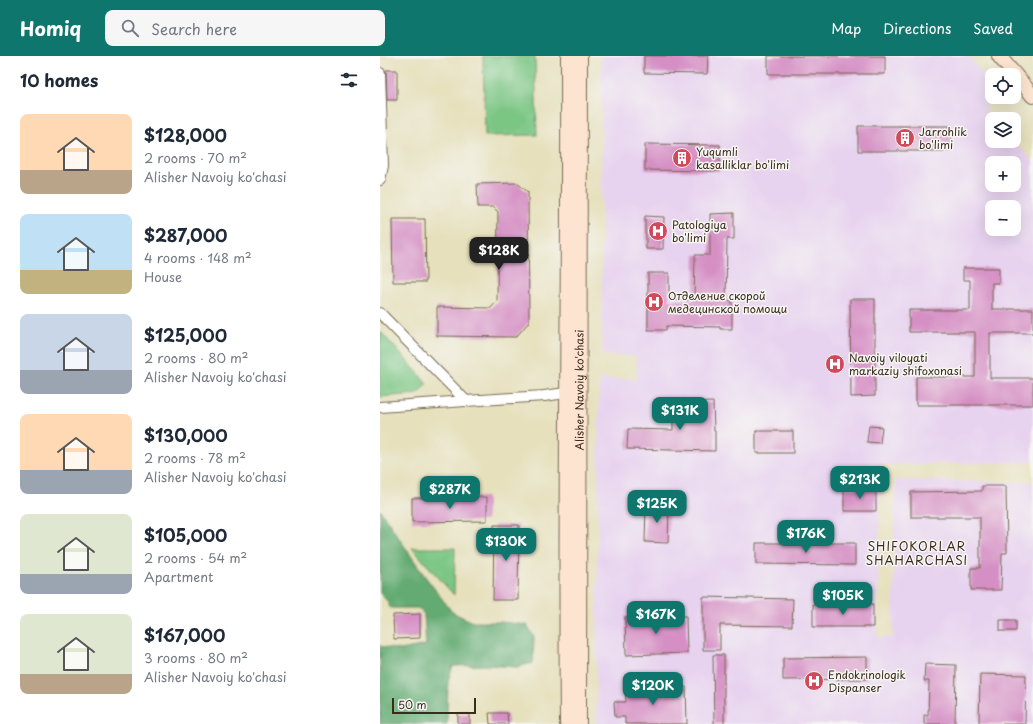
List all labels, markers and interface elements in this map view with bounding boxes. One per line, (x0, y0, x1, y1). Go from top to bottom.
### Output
search box (105, 10, 385, 46)
text: Homiq (20, 14, 81, 42)
icon: search (119, 17, 141, 39)
text: Search here (151, 17, 237, 40)
text: Map (831, 18, 861, 39)
text: Directions (883, 18, 951, 39)
text: Saved (973, 18, 1013, 39)
text: 10 homes (20, 67, 98, 93)
map controls (985, 68, 1021, 236)
button: locate (985, 68, 1021, 104)
icon: filters (338, 69, 360, 91)
button: layers (985, 112, 1021, 148)
text: $128,000 (144, 122, 227, 148)
place label: Jarrohlik bo'limi (919, 123, 967, 153)
building icon: Jarrohlik bo'limi (894, 127, 916, 149)
icon: home (52, 130, 100, 178)
place label: Yuqumli kasalliklar bo'limi (696, 143, 789, 173)
building icon: Yuqumli kasalliklar bo'limi (671, 147, 693, 169)
text: 2 rooms · 70 m² (144, 148, 247, 167)
button: + (985, 156, 1021, 192)
text: Alisher Navoiy ko'chasi (144, 167, 287, 186)
button: − (985, 200, 1021, 236)
place label: Patologiya bo'limi (672, 216, 727, 246)
hospital icon: Patologiya bo'limi (647, 220, 669, 242)
text: $287,000 (144, 222, 227, 248)
icon: home (52, 230, 100, 278)
pin: $128K (471, 237, 527, 271)
text: $128K (478, 240, 520, 259)
text: 4 rooms · 148 m² (144, 248, 252, 267)
text: House (144, 267, 182, 286)
place label: Отделение скорой медецинской помощи (668, 287, 787, 317)
hospital icon: Отделение скорой медецинской помощи (643, 291, 665, 313)
text: $125,000 (144, 322, 227, 348)
icon: home (52, 330, 100, 378)
street label: Alisher Navoiy ko'chasi (570, 330, 588, 450)
text: 2 rooms · 80 m² (144, 348, 249, 367)
place label: Navoiy viloyati markaziy shifoxonasi (849, 349, 962, 379)
hospital icon: Navoiy viloyati markaziy shifoxonasi (824, 353, 846, 375)
text: Alisher Navoiy ko'chasi (144, 367, 287, 386)
pin: $131K (652, 397, 708, 431)
text: $131K (661, 400, 699, 419)
text: $130,000 (144, 422, 228, 448)
icon: home (52, 430, 100, 478)
text: 2 rooms · 78 m² (144, 448, 246, 467)
pin: $213K (832, 466, 888, 500)
text: Alisher Navoiy ko'chasi (144, 467, 287, 486)
text: $213K (839, 469, 881, 488)
pin: $287K (422, 476, 478, 510)
text: $287K (429, 479, 471, 498)
pin: $125K (629, 490, 685, 524)
text: $125K (637, 493, 677, 512)
pin: $176K (778, 520, 834, 554)
text: $105,000 (144, 522, 227, 548)
text: $176K (786, 523, 826, 542)
pin: $130K (478, 528, 534, 562)
icon: home (52, 530, 100, 578)
text: $130K (485, 531, 527, 550)
district label: SHIFOKORLAR SHAHARCHASI (866, 537, 968, 569)
text: 2 rooms · 54 m² (144, 548, 247, 567)
text: Apartment (144, 567, 213, 586)
pin: $105K (815, 582, 871, 616)
text: $105K (822, 585, 864, 604)
pin: $167K (628, 601, 684, 635)
text: $167K (636, 604, 676, 623)
text: $167,000 (144, 622, 225, 648)
icon: home (52, 630, 100, 678)
text: 3 rooms · 80 m² (144, 648, 248, 667)
place label: Endokrinologik Dispanser (828, 666, 907, 696)
text: Alisher Navoiy ko'chasi (144, 667, 287, 686)
hospital icon: Endokrinologik Dispanser (803, 670, 825, 692)
pin: $120K (625, 672, 681, 706)
text: $120K (632, 675, 674, 694)
scale bar (392, 696, 476, 715)
text: 50 m (398, 696, 427, 713)

